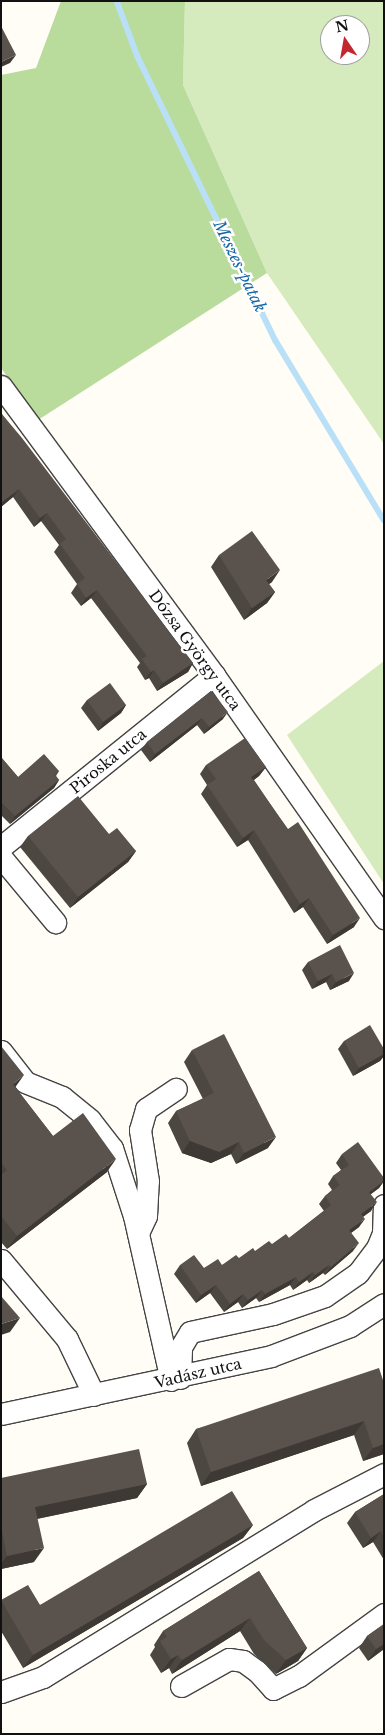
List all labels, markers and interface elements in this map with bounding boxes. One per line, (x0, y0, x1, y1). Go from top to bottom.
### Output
north arrow (320, 15, 370, 65)
text: N (334, 16, 350, 36)
water label: Meszes-patak (210, 217, 270, 315)
street label: Dózsa György utca (145, 586, 245, 714)
street label: Piroska utca (66, 725, 150, 797)
street label: Vadász utca (153, 1354, 243, 1392)

